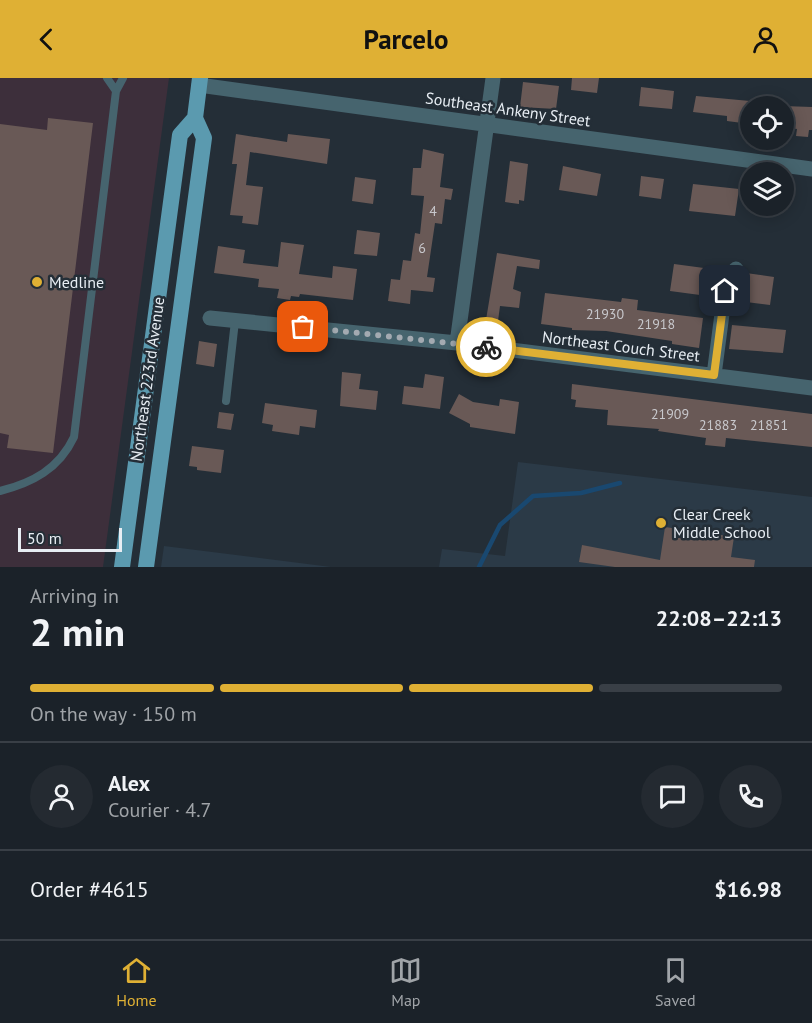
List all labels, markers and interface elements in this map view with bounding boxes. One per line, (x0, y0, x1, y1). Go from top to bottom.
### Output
text: Parcelo (364, 22, 448, 56)
icon: back (30, 23, 63, 56)
icon: person (749, 23, 782, 56)
street label: Southeast Ankeny Street (424, 88, 592, 131)
map controls (740, 96, 794, 216)
button: locate (740, 96, 794, 150)
button: layers (740, 162, 794, 216)
house number: 4 (429, 202, 437, 220)
house number: 6 (418, 239, 426, 257)
pin (699, 265, 750, 316)
place label: Medline (49, 272, 104, 292)
icon: home (708, 274, 741, 307)
marker: Medline (30, 275, 44, 289)
street label: Northeast 223rd Avenue (126, 295, 168, 463)
pin (277, 301, 328, 352)
house number: 21930 (586, 305, 624, 323)
icon: bag (286, 310, 319, 343)
house number: 21918 (637, 315, 675, 333)
courier (456, 317, 516, 377)
street label: Northeast Couch Street (541, 326, 702, 366)
icon: bike (470, 331, 503, 364)
house number: 21909 (651, 405, 689, 423)
house number: 21883 (699, 416, 737, 434)
house number: 21851 (750, 416, 788, 434)
place label: Clear Creek Middle School (673, 504, 771, 542)
marker: Clear Creek Middle School (654, 516, 668, 530)
scale bar (18, 525, 122, 552)
text: 50 m (27, 528, 62, 548)
text: Arriving in (30, 583, 119, 609)
text: 22:08–22:13 (656, 604, 782, 632)
text: 2 min (30, 606, 125, 657)
text: On the way · 150 m (30, 701, 197, 727)
button: person (30, 765, 93, 828)
button: chat (641, 765, 704, 828)
button: phone (719, 765, 782, 828)
text: Alex (108, 769, 150, 797)
text: Courier · 4.7 (108, 797, 211, 823)
text: Order #4615 (30, 875, 149, 903)
text: $16.98 (714, 875, 782, 903)
tab: Home (116, 954, 157, 1010)
tab: Map (389, 954, 422, 1010)
tab: Saved (655, 954, 696, 1010)

